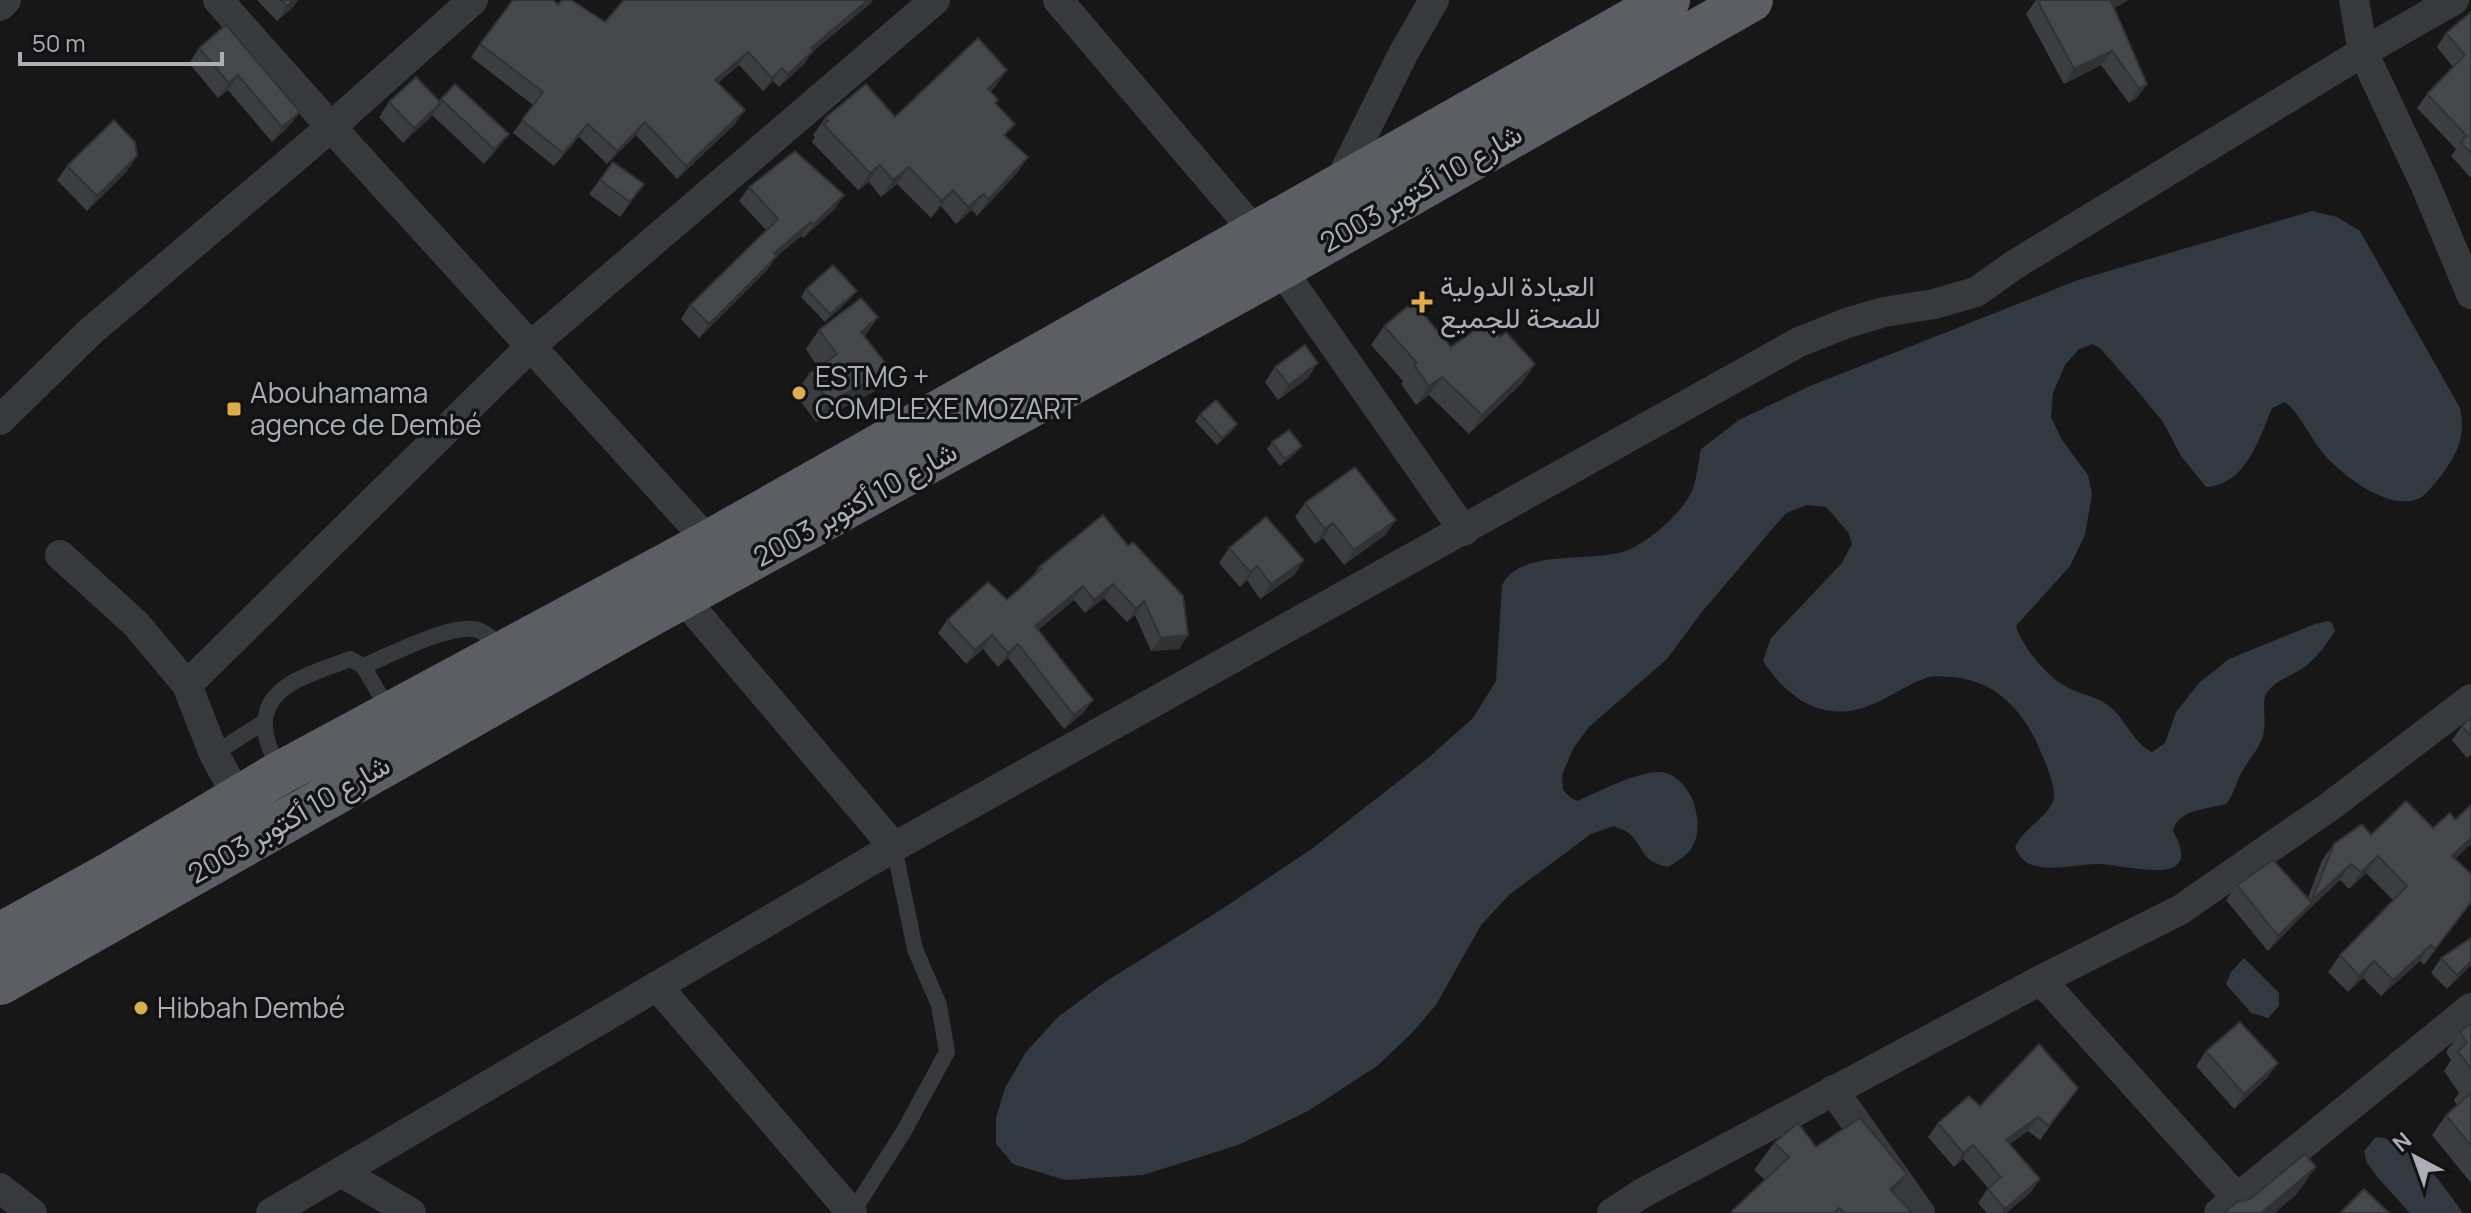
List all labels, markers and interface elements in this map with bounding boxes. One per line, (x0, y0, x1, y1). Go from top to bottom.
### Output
scale bar (20, 16, 222, 66)
text: 50 m (32, 26, 86, 59)
street label: شارع 10 أكتوبر 2003 (1313, 114, 1529, 261)
place label: العيادة الدولية للصحة للجميع (1440, 266, 1601, 338)
marker: العيادة الدولية للصحة للجميع (1411, 291, 1433, 313)
place label: ESTMG + COMPLEXE MOZART (815, 357, 1078, 427)
place label: Abouhamama agence de Dembé (250, 373, 482, 443)
marker: ESTMG + COMPLEXE MOZART (790, 384, 808, 402)
marker: Abouhamama agence de Dembé (225, 400, 243, 418)
street label: شارع 10 أكتوبر 2003 (746, 431, 964, 576)
street label: شارع 10 أكتوبر 2003 (181, 745, 397, 892)
place label: Hibbah Dembé (157, 988, 345, 1026)
marker: Hibbah Dembé (132, 999, 150, 1017)
north arrow (2375, 1117, 2455, 1197)
text: N (2386, 1125, 2418, 1158)

